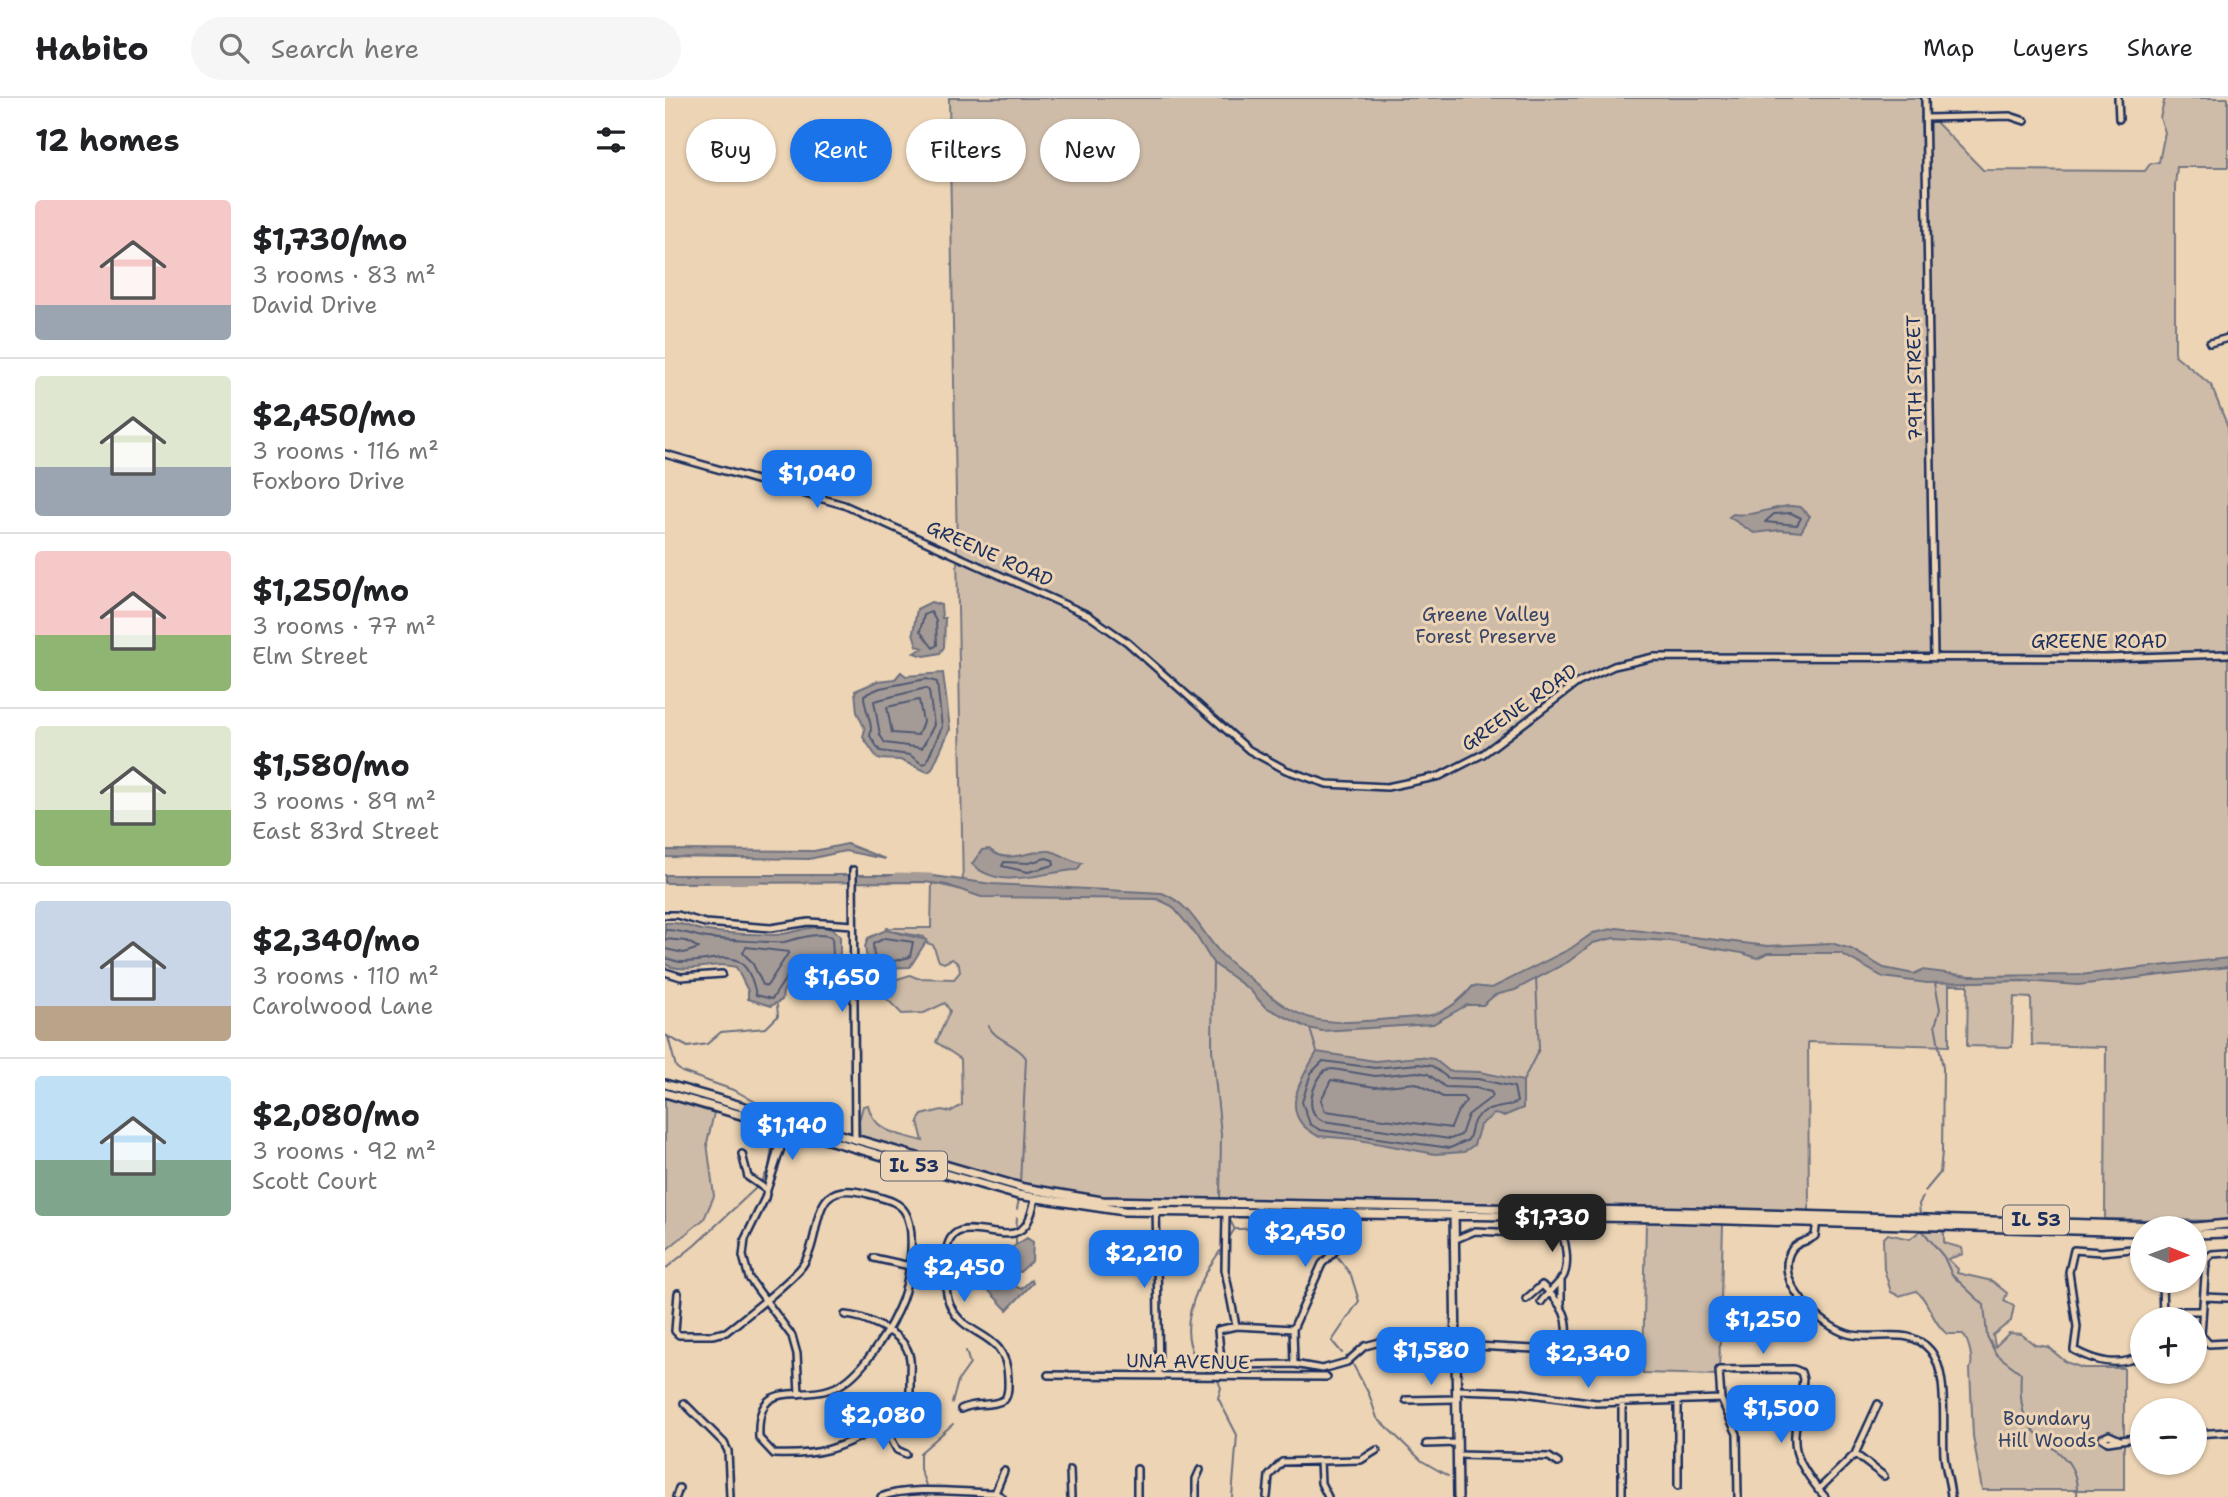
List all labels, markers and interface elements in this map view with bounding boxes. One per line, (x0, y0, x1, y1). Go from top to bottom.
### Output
search box (191, 17, 681, 80)
text: Habito (35, 26, 149, 71)
icon: search (215, 29, 253, 67)
text: Search here (271, 31, 419, 66)
text: Map (1923, 32, 1974, 64)
text: Layers (2012, 32, 2089, 64)
text: Share (2127, 32, 2193, 64)
chip: Buy (686, 119, 776, 182)
chip: Rent (790, 119, 892, 182)
chip: Filters (906, 119, 1026, 182)
chip: New (1040, 119, 1140, 182)
text: 12 homes (35, 120, 179, 161)
icon: filters (592, 121, 630, 159)
text: $1,730/mo (252, 219, 408, 260)
icon: home (91, 228, 175, 312)
text: 3 rooms · 83 m² (252, 260, 436, 290)
text: David Drive (252, 290, 378, 320)
street label: 79TH STREET (1901, 314, 1928, 441)
text: $2,450/mo (252, 395, 416, 436)
icon: home (91, 404, 175, 488)
text: 3 rooms · 116 m² (252, 436, 439, 466)
pin: $1,040 (760, 450, 874, 510)
text: $1,040 (778, 458, 856, 488)
text: Foxboro Drive (252, 466, 405, 496)
street label: GREENE ROAD (923, 514, 1057, 593)
text: $1,250/mo (252, 570, 409, 611)
icon: home (91, 579, 175, 663)
park label: Greene Valley Forest Preserve (1415, 602, 1557, 649)
text: 3 rooms · 77 m² (252, 611, 436, 641)
street label: GREENE ROAD (2031, 629, 2167, 654)
text: Elm Street (252, 641, 368, 671)
street label: GREENE ROAD (1456, 658, 1582, 757)
text: $1,580/mo (252, 745, 410, 786)
icon: home (91, 754, 175, 838)
text: 3 rooms · 89 m² (252, 786, 436, 816)
text: East 83rd Street (252, 816, 439, 846)
text: $2,340/mo (252, 920, 420, 961)
icon: home (91, 929, 175, 1013)
pin: $1,650 (785, 954, 899, 1014)
text: 3 rooms · 110 m² (252, 961, 439, 991)
text: $1,650 (804, 962, 880, 992)
text: Carolwood Lane (252, 991, 434, 1021)
text: $2,080/mo (252, 1095, 420, 1136)
pin: $1,140 (735, 1102, 849, 1162)
icon: home (91, 1104, 175, 1188)
text: $1,140 (757, 1110, 827, 1140)
text: 3 rooms · 92 m² (252, 1136, 436, 1166)
road number: IL 53 (881, 1152, 947, 1181)
text: Scott Court (252, 1166, 378, 1196)
pin: $1,730 (1495, 1194, 1609, 1254)
text: $1,730 (1514, 1202, 1590, 1232)
road number: IL 53 (2003, 1205, 2069, 1234)
pin: $2,450 (1248, 1210, 1362, 1269)
north arrow (2130, 1216, 2207, 1293)
map controls (2130, 1216, 2207, 1475)
text: $2,450 (1264, 1217, 1346, 1247)
pin: $2,210 (1087, 1230, 1201, 1290)
text: $2,210 (1105, 1238, 1183, 1268)
pin: $2,450 (907, 1244, 1021, 1304)
text: $2,450 (923, 1252, 1005, 1282)
pin: $1,250 (1706, 1296, 1820, 1356)
text: $1,250 (1725, 1304, 1801, 1334)
button: + (2130, 1307, 2207, 1384)
pin: $1,580 (1374, 1328, 1488, 1387)
pin: $2,340 (1531, 1330, 1645, 1390)
text: $1,580 (1392, 1335, 1470, 1365)
text: $2,340 (1545, 1338, 1631, 1368)
street label: UNA AVENUE (1126, 1348, 1250, 1375)
pin: $1,500 (1724, 1386, 1838, 1445)
pin: $2,080 (826, 1392, 940, 1452)
text: $1,500 (1742, 1393, 1820, 1423)
button: − (2130, 1398, 2207, 1475)
text: $2,080 (840, 1400, 926, 1430)
park label: Boundary Hill Woods (1998, 1406, 2096, 1453)

